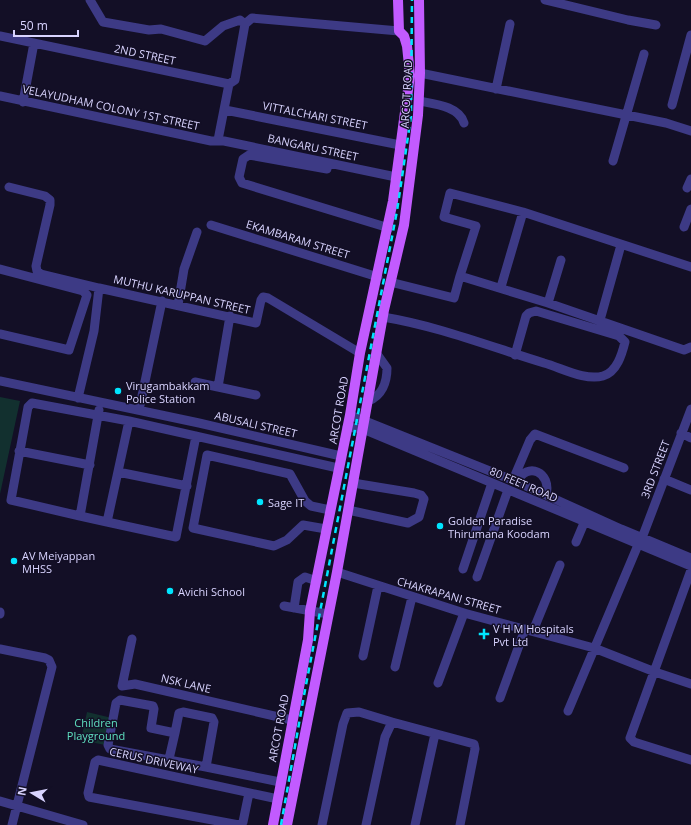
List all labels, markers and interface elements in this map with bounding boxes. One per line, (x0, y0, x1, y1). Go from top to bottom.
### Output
scale bar (14, 12, 78, 38)
text: 50 m (20, 17, 48, 34)
street label: 2ND STREET (113, 40, 177, 68)
street label: ARCOT ROAD (397, 59, 415, 129)
street label: VELAYUDHAM COLONY 1ST STREET (21, 81, 201, 133)
street label: VITTALCHARI STREET (261, 97, 369, 133)
street label: BANGARU STREET (266, 130, 360, 164)
street label: EKAMBARAM STREET (244, 216, 352, 262)
street label: MUTHU KARUPPAN STREET (112, 271, 252, 317)
street label: ARCOT ROAD (325, 375, 351, 445)
place label: Virugambakkam Police Station (126, 378, 210, 406)
marker: Virugambakkam Police Station (113, 386, 123, 396)
street label: ABUSALI STREET (213, 407, 299, 441)
street label: 3RD STREET (637, 438, 673, 500)
street label: 80 FEET ROAD (488, 463, 560, 505)
place label: Sage IT (268, 495, 304, 510)
marker: Sage IT (255, 497, 265, 507)
place label: Golden Paradise Thirumana Koodam (448, 513, 550, 541)
marker: Golden Paradise Thirumana Koodam (435, 521, 445, 531)
place label: AV Meiyappan MHSS (22, 548, 95, 576)
marker: AV Meiyappan MHSS (9, 556, 19, 566)
street label: CHAKRAPANI STREET (395, 573, 503, 617)
place label: Avichi School (178, 584, 245, 599)
marker: Avichi School (165, 586, 175, 596)
place label: V H M Hospitals Pvt Ltd (493, 621, 574, 649)
marker: V H M Hospitals Pvt Ltd (478, 628, 490, 640)
street label: NSK LANE (159, 670, 213, 696)
street label: ARCOT ROAD (264, 693, 292, 763)
park label: Children Playground (67, 715, 125, 743)
street label: CERUS DRIVEWAY (108, 743, 201, 777)
north arrow (12, 773, 52, 813)
text: N (13, 785, 30, 797)

